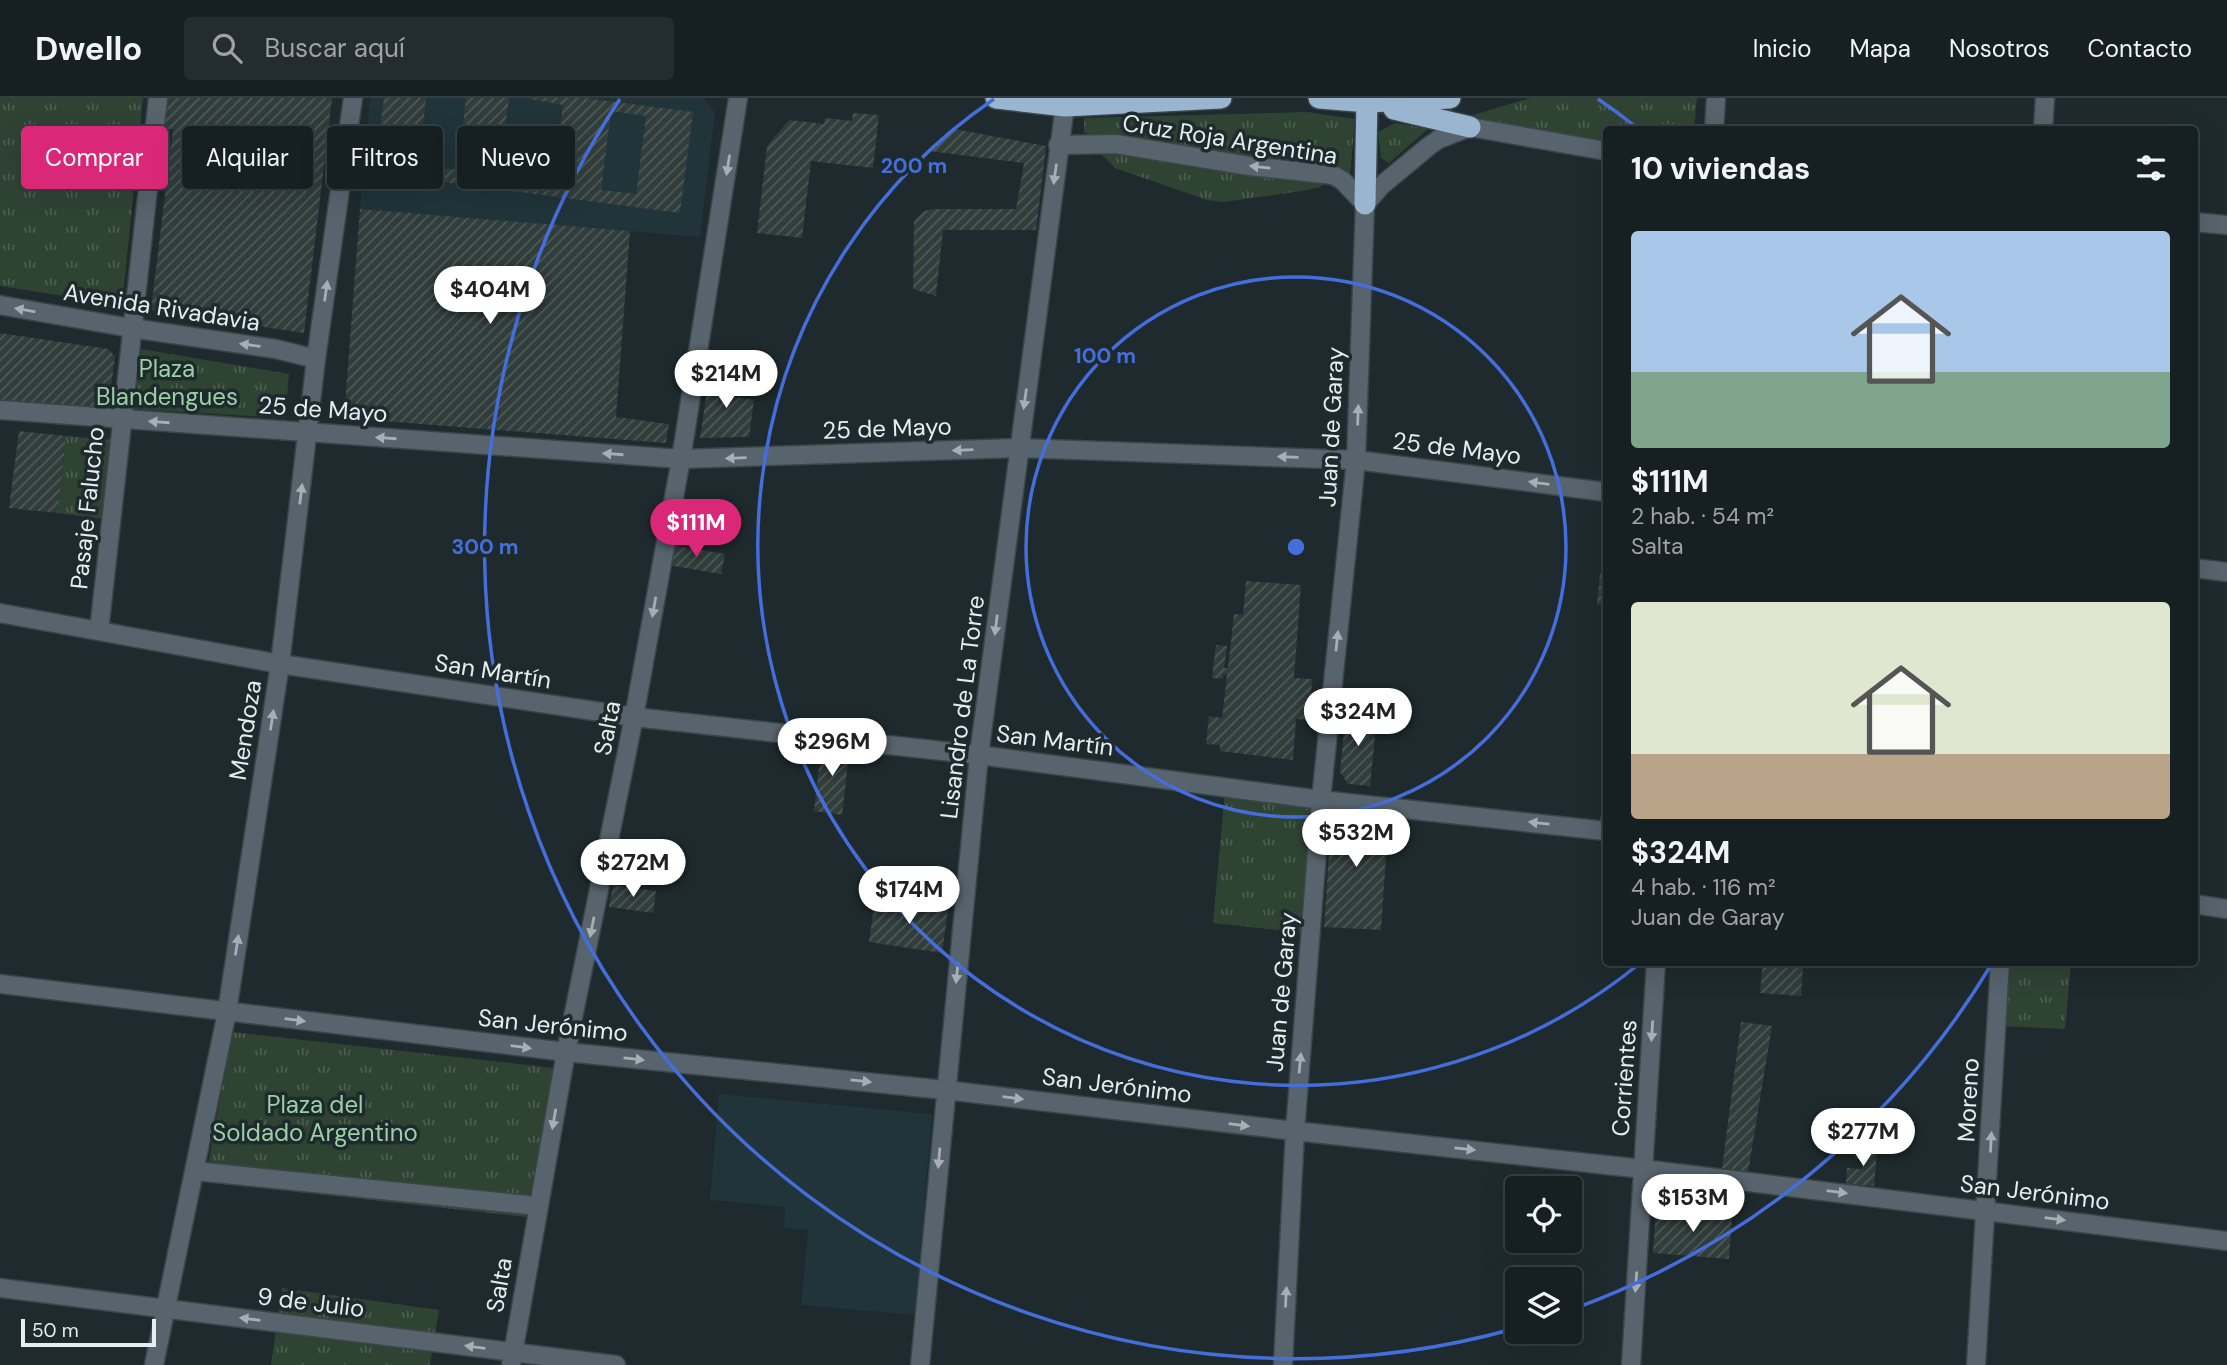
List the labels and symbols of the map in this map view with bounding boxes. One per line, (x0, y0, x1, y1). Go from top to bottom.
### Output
street label: Cruz Roja Argentina (1120, 107, 1340, 171)
text: 200 m (881, 152, 947, 180)
one-way arrow (722, 155, 733, 177)
one-way arrow (1249, 161, 1271, 172)
one-way arrow (1049, 163, 1060, 185)
pin: $404M (441, 266, 539, 326)
street label: Avenida Rivadavia (61, 276, 263, 338)
one-way arrow (321, 280, 332, 302)
one-way arrow (14, 304, 36, 315)
one-way arrow (238, 340, 260, 351)
text: 100 m (1074, 342, 1136, 370)
street label: Juan de Garay (1311, 346, 1351, 508)
pin: $214M (677, 350, 775, 410)
park label: Plaza Blandengues (96, 353, 238, 412)
street label: 25 de Mayo (257, 389, 389, 429)
one-way arrow (1019, 389, 1030, 411)
one-way arrow (1352, 403, 1363, 425)
street label: 25 de Mayo (822, 410, 952, 446)
one-way arrow (148, 416, 170, 427)
street label: Pasaje Falucho (63, 425, 111, 591)
street label: 25 de Mayo (1391, 425, 1523, 471)
one-way arrow (375, 432, 397, 443)
one-way arrow (952, 444, 974, 456)
one-way arrow (602, 449, 624, 460)
one-way arrow (724, 452, 746, 463)
one-way arrow (1277, 452, 1299, 463)
one-way arrow (1528, 478, 1550, 489)
one-way arrow (295, 483, 306, 505)
pin: $111M (647, 500, 745, 559)
text: 300 m (452, 533, 518, 561)
centre of rings (1284, 535, 1308, 559)
street label: Lisandro de La Torre (933, 593, 991, 821)
one-way arrow (648, 596, 659, 618)
one-way arrow (990, 614, 1001, 636)
one-way arrow (1332, 630, 1343, 652)
street label: San Martín (432, 646, 554, 696)
street label: Mendoza (222, 678, 268, 782)
pin: $324M (1309, 688, 1407, 748)
street label: Salta (587, 698, 627, 758)
one-way arrow (266, 709, 277, 731)
street label: San Martín (995, 717, 1115, 763)
pin: $296M (783, 718, 881, 778)
pin: $532M (1307, 810, 1405, 869)
one-way arrow (1527, 818, 1549, 829)
pin: $272M (584, 840, 682, 899)
pin: $174M (860, 866, 958, 926)
street label: Juan de Garay (1259, 911, 1303, 1073)
one-way arrow (586, 916, 597, 938)
one-way arrow (232, 934, 243, 956)
one-way arrow (951, 962, 962, 984)
street label: San Jerónimo (476, 1002, 630, 1048)
one-way arrow (284, 1015, 306, 1026)
street label: Corrientes (1604, 1018, 1644, 1138)
one-way arrow (1646, 1020, 1657, 1042)
one-way arrow (510, 1041, 532, 1052)
one-way arrow (1295, 1052, 1306, 1074)
one-way arrow (623, 1053, 645, 1064)
street label: Moreno (1950, 1057, 1986, 1143)
street label: San Jerónimo (1040, 1060, 1194, 1110)
one-way arrow (850, 1076, 872, 1087)
park label: Plaza del Soldado Argentino (212, 1089, 418, 1148)
one-way arrow (1002, 1092, 1024, 1103)
one-way arrow (548, 1108, 559, 1130)
pin: $277M (1814, 1108, 1912, 1168)
one-way arrow (1228, 1119, 1250, 1130)
one-way arrow (1985, 1131, 1996, 1153)
one-way arrow (1454, 1144, 1476, 1155)
one-way arrow (933, 1147, 944, 1169)
street label: San Jerónimo (1958, 1167, 2112, 1217)
pin: $153M (1644, 1174, 1742, 1234)
one-way arrow (1826, 1187, 1848, 1198)
one-way arrow (2044, 1214, 2066, 1225)
street label: Salta (479, 1255, 519, 1315)
one-way arrow (1630, 1271, 1641, 1293)
street label: 9 de Julio (256, 1280, 366, 1324)
one-way arrow (1281, 1286, 1292, 1308)
one-way arrow (238, 1314, 260, 1325)
scale bar (21, 1316, 156, 1348)
one-way arrow (464, 1341, 486, 1352)

